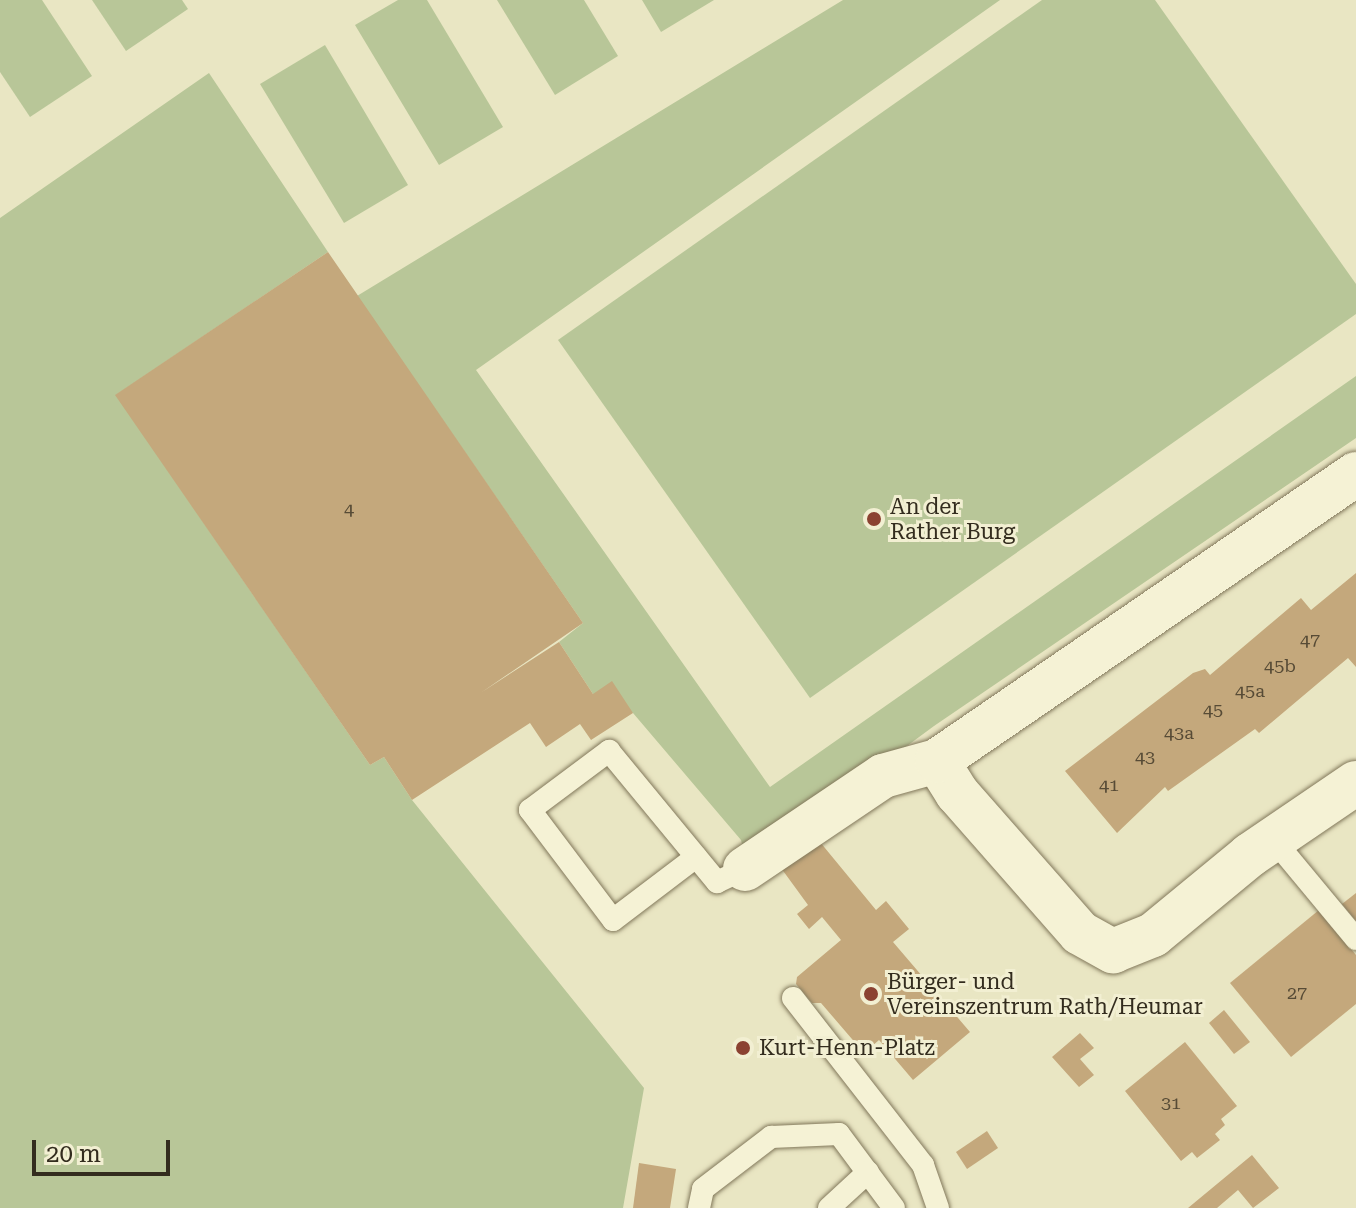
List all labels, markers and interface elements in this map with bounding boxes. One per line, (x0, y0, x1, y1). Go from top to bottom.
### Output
place label: An der Rather Burg (890, 493, 1015, 544)
house number: 4 (344, 498, 354, 520)
marker: An der Rather Burg (865, 510, 883, 528)
house number: 47 (1300, 629, 1320, 651)
house number: 45b (1264, 655, 1296, 677)
house number: 45a (1235, 680, 1265, 702)
house number: 45 (1203, 699, 1223, 721)
house number: 43a (1164, 722, 1194, 744)
house number: 43 (1135, 746, 1155, 768)
house number: 41 (1099, 774, 1119, 796)
place label: Bürger- und Vereinszentrum Rath/Heumar (887, 968, 1203, 1020)
house number: 27 (1287, 982, 1307, 1004)
marker: Bürger- und Vereinszentrum Rath/Heumar (862, 985, 880, 1003)
place label: Kurt-Henn-Platz (759, 1035, 935, 1061)
marker: Kurt-Henn-Platz (734, 1039, 752, 1057)
house number: 31 (1161, 1092, 1181, 1114)
scale bar (36, 1124, 174, 1174)
text: 20 m (46, 1140, 101, 1168)

